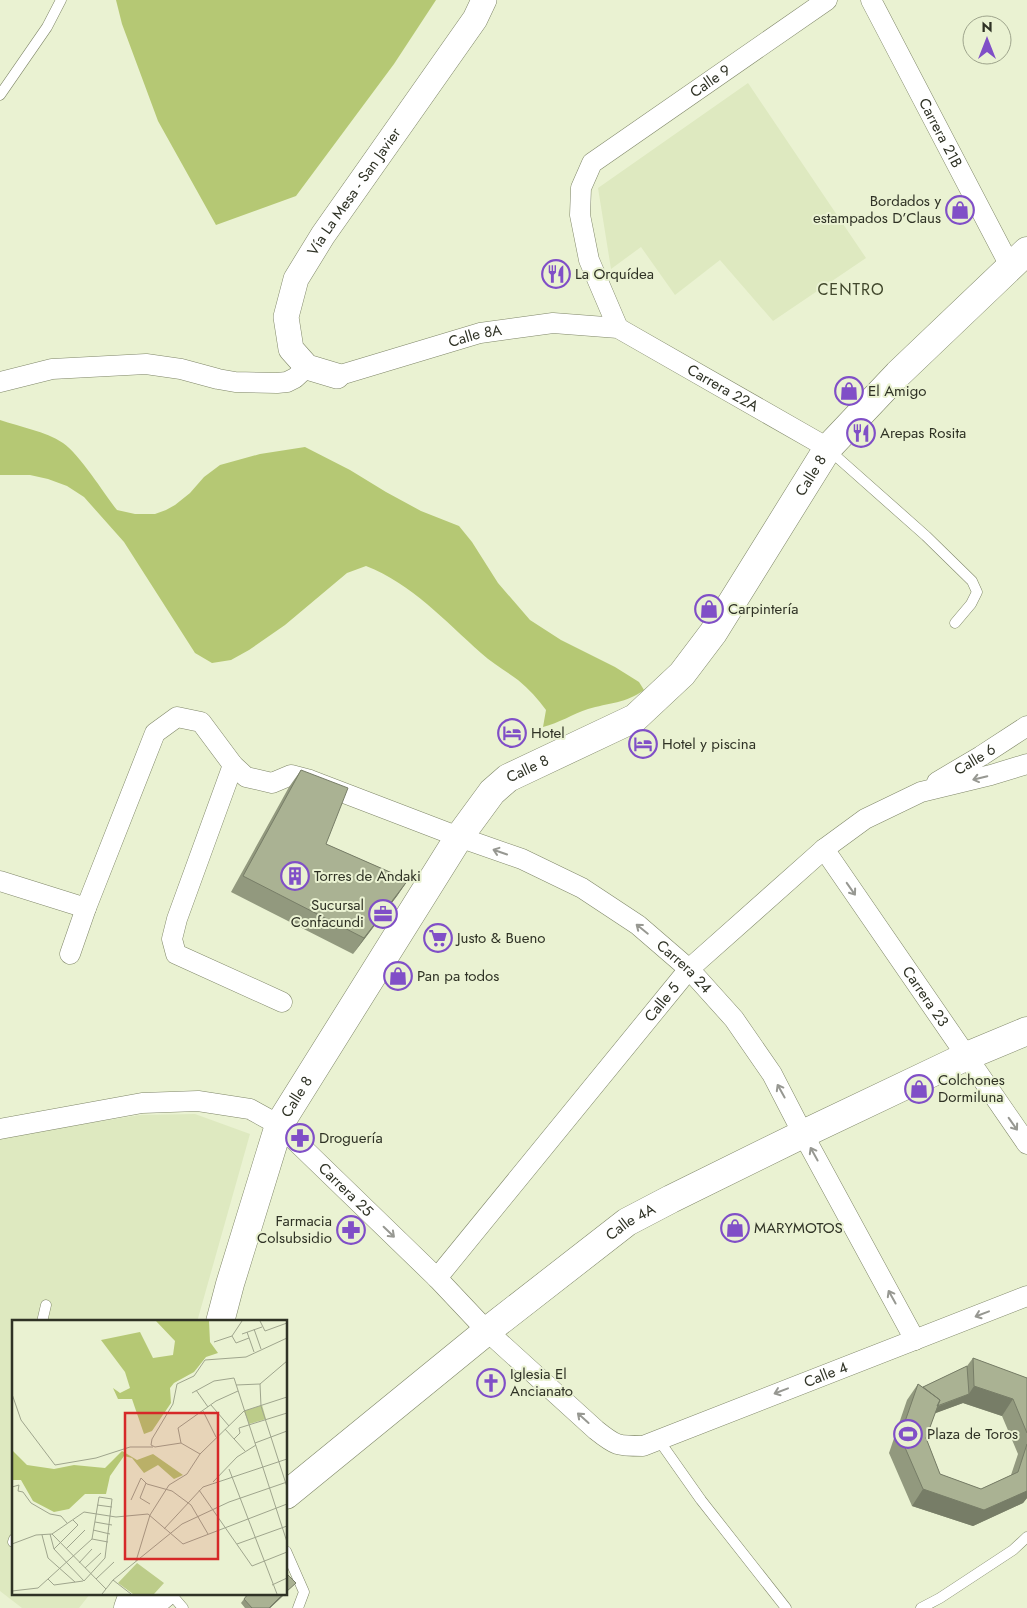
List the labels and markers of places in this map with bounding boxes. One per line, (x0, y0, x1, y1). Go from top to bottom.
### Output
place label: Bordados y estampados D’Claus (813, 190, 941, 229)
shop icon: Bordados y estampados D’Claus (945, 195, 975, 225)
restaurant icon: La Orquídea (541, 259, 571, 289)
place label: La Orquídea (575, 263, 654, 285)
shop icon: El Amigo (834, 376, 864, 406)
place label: El Amigo (868, 380, 926, 402)
restaurant icon: Arepas Rosita (846, 418, 876, 448)
place label: Arepas Rosita (880, 422, 966, 444)
shop icon: Carpintería (694, 594, 724, 624)
place label: Carpintería (728, 598, 799, 620)
hotel icon: Hotel (497, 718, 527, 748)
place label: Hotel (531, 722, 565, 744)
hotel icon: Hotel y piscina (628, 729, 658, 759)
place label: Hotel y piscina (662, 733, 756, 755)
building icon: Torres de Andaki (280, 861, 310, 891)
place label: Torres de Andaki (314, 865, 421, 887)
place label: Sucursal Confacundi (291, 894, 364, 933)
office icon: Sucursal Confacundi (368, 899, 398, 929)
supermarket icon: Justo & Bueno (423, 923, 453, 953)
place label: Justo & Bueno (455, 927, 545, 949)
shop icon: Pan pa todos (383, 961, 413, 991)
place label: Pan pa todos (417, 965, 499, 987)
place label: Colchones Dormiluna (938, 1069, 1005, 1108)
shop icon: Colchones Dormiluna (904, 1074, 934, 1104)
pharmacy icon: Droguería (285, 1123, 315, 1153)
place label: Droguería (319, 1127, 383, 1149)
place label: Farmacia Colsubsidio (257, 1210, 332, 1249)
shop icon: MARYMOTOS (720, 1213, 750, 1243)
pharmacy icon: Farmacia Colsubsidio (336, 1215, 366, 1245)
place label: MARYMOTOS (754, 1217, 843, 1239)
place label: Iglesia El Ancianato (510, 1363, 573, 1402)
church icon: Iglesia El Ancianato (476, 1368, 506, 1398)
sports icon: Plaza de Toros (893, 1419, 923, 1449)
place label: Plaza de Toros (927, 1423, 1018, 1445)

